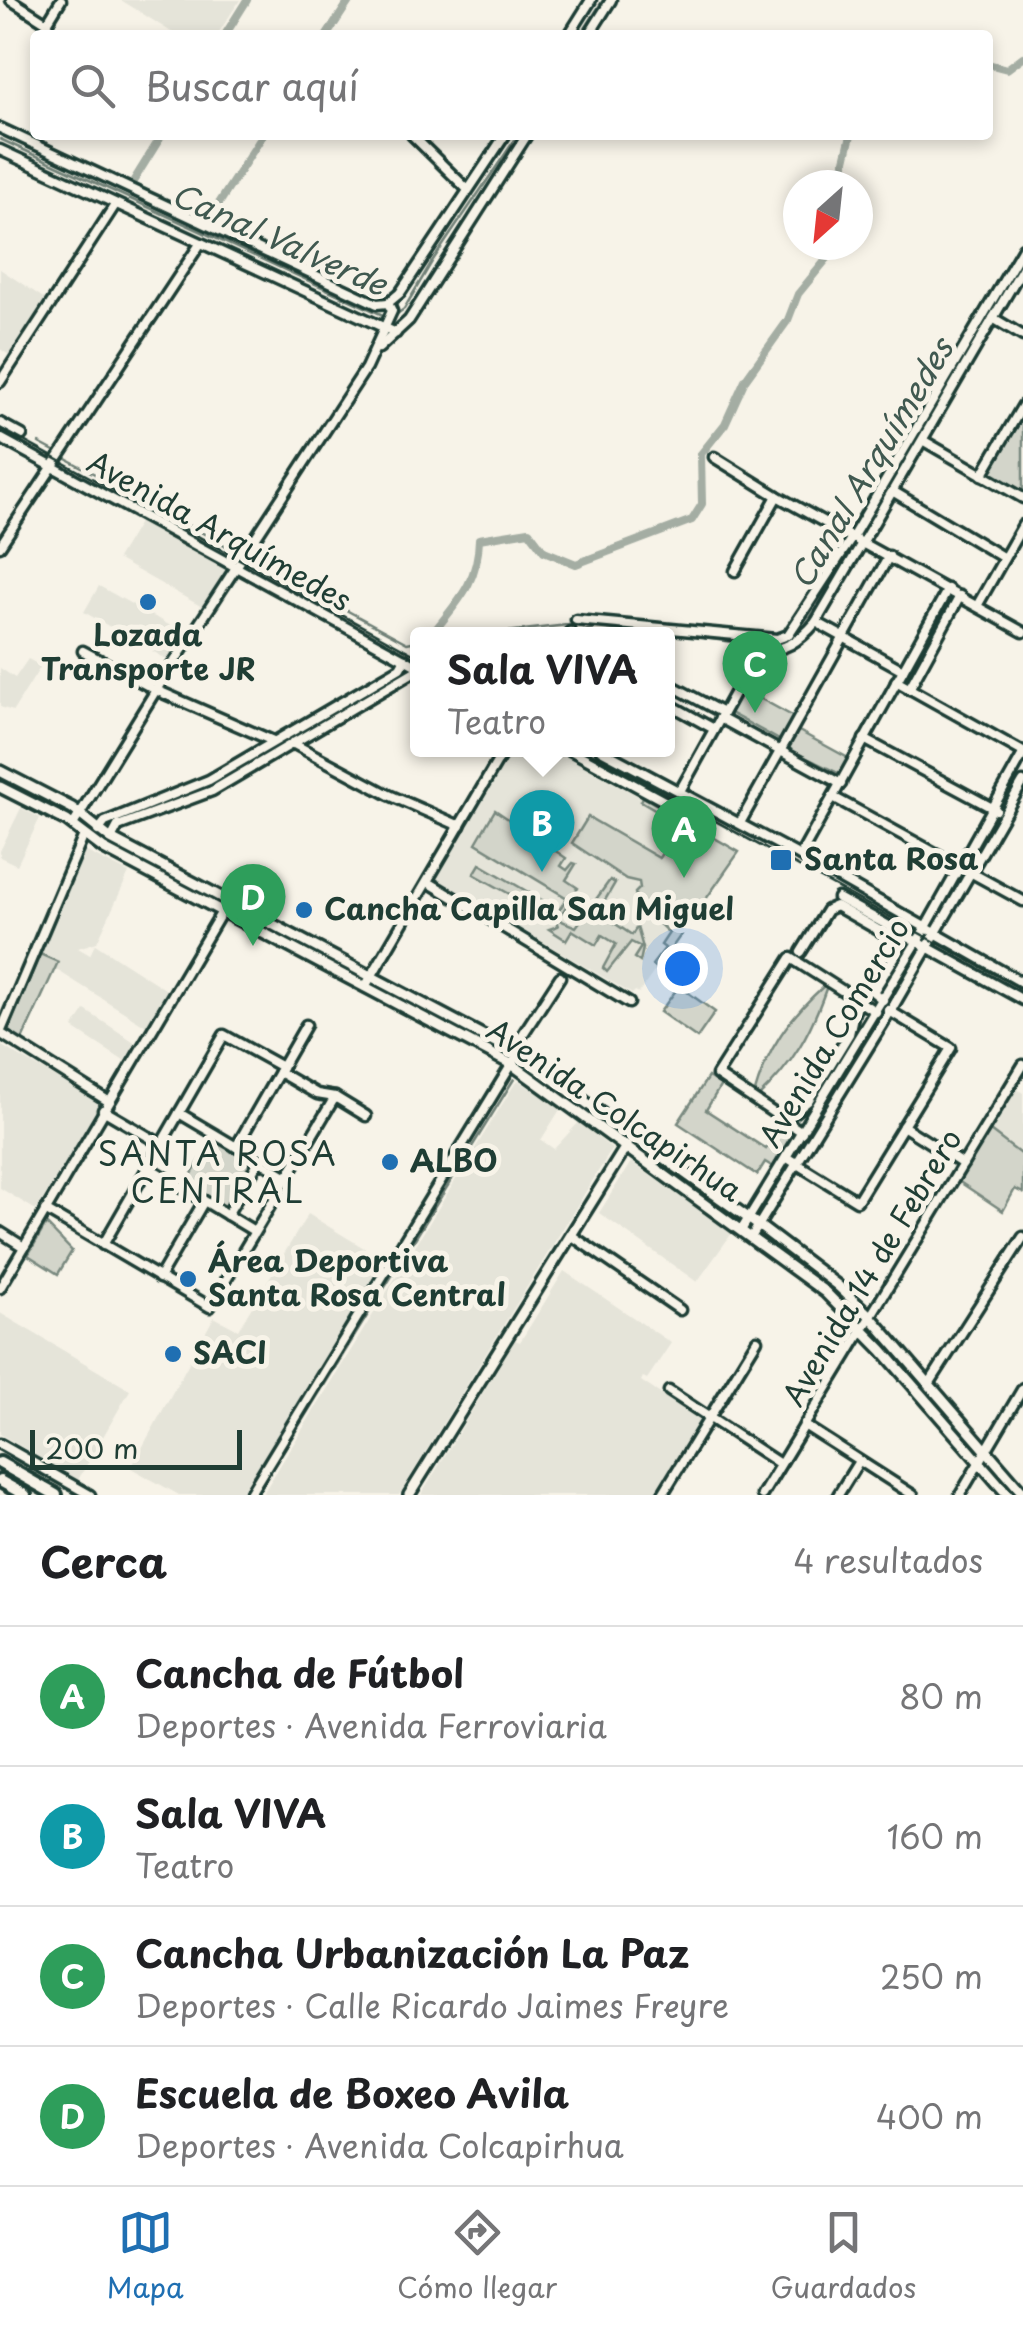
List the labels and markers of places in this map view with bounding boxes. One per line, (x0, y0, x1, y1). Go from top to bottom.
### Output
marker: Lozada Transporte JR (137, 591, 159, 613)
place label: Lozada Transporte JR (41, 611, 255, 690)
pin: C (722, 630, 788, 713)
pin: B (510, 790, 574, 872)
pin: A (652, 796, 716, 878)
place label: Santa Rosa (804, 835, 979, 880)
marker: Santa Rosa (768, 847, 794, 873)
pin: D (220, 864, 286, 946)
place label: Cancha Capilla San Miguel (324, 885, 734, 930)
marker: Cancha Capilla San Miguel (293, 899, 315, 921)
place label: ALBO (410, 1137, 498, 1182)
marker: ALBO (379, 1151, 401, 1173)
place label: Área Deportiva Santa Rosa Central (208, 1237, 506, 1316)
marker: Área Deportiva Santa Rosa Central (177, 1268, 199, 1290)
place label: SACI (193, 1329, 267, 1374)
marker: SACI (162, 1343, 184, 1365)

